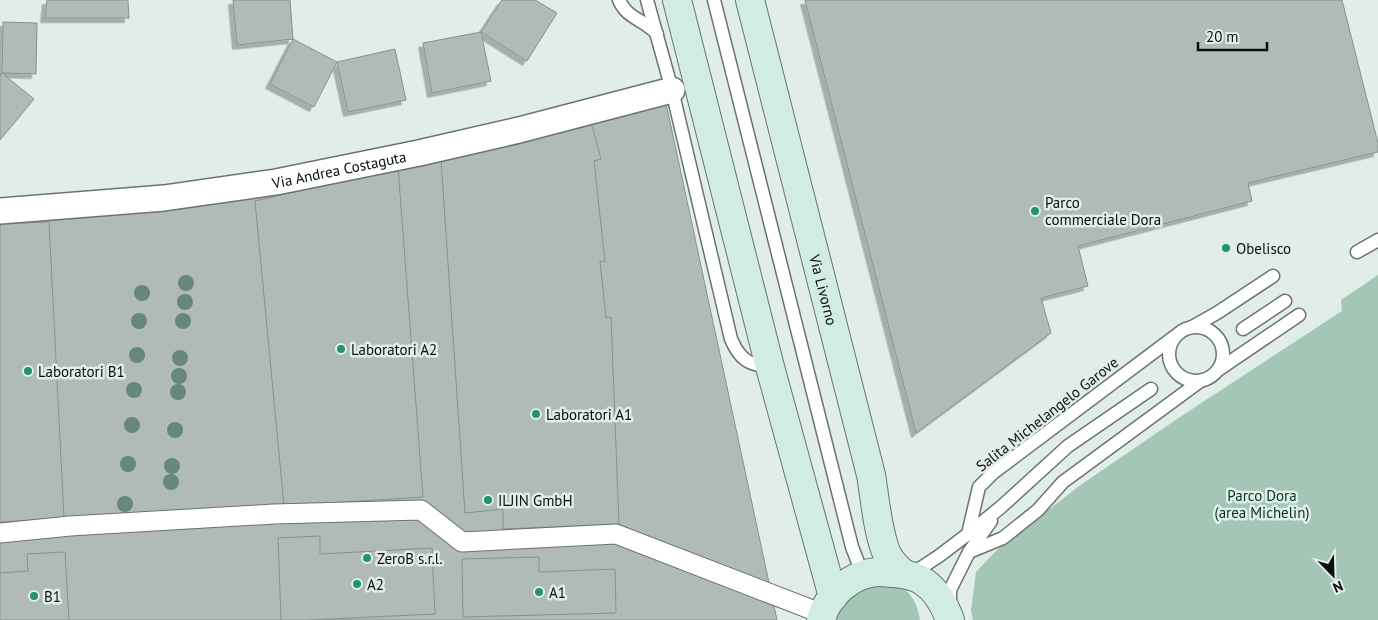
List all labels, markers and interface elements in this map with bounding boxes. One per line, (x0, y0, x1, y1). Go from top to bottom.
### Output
scale bar (1198, 20, 1267, 52)
text: 20 m (1206, 27, 1239, 46)
street label: Via Andrea Costaguta (269, 146, 408, 192)
place label: Parco commerciale Dora (1045, 193, 1161, 229)
marker: Parco commerciale Dora (1029, 205, 1041, 217)
place label: Obelisco (1236, 239, 1291, 258)
marker: Obelisco (1220, 242, 1232, 254)
street label: Via Livorno (805, 251, 842, 327)
place label: Laboratori A2 (351, 340, 437, 359)
marker: Laboratori A2 (335, 343, 347, 355)
street label: Salita Michelangelo Garove (972, 353, 1122, 475)
place label: Laboratori B1 (38, 362, 125, 381)
marker: Laboratori B1 (22, 365, 34, 377)
place label: Laboratori A1 (546, 405, 632, 424)
marker: Laboratori A1 (530, 408, 542, 420)
park label: Parco Dora (area Michelin) (1214, 486, 1310, 522)
place label: ILJIN GmbH (498, 491, 573, 510)
marker: ILJIN GmbH (482, 494, 494, 506)
place label: ZeroB s.r.l. (377, 549, 442, 568)
north arrow (1308, 550, 1358, 600)
marker: ZeroB s.r.l. (361, 552, 373, 564)
place label: A2 (367, 575, 384, 594)
text: N (1330, 577, 1346, 597)
marker: A2 (351, 578, 363, 590)
place label: A1 (549, 583, 566, 602)
marker: A1 (533, 586, 545, 598)
place label: B1 (44, 587, 61, 606)
marker: B1 (28, 590, 40, 602)

